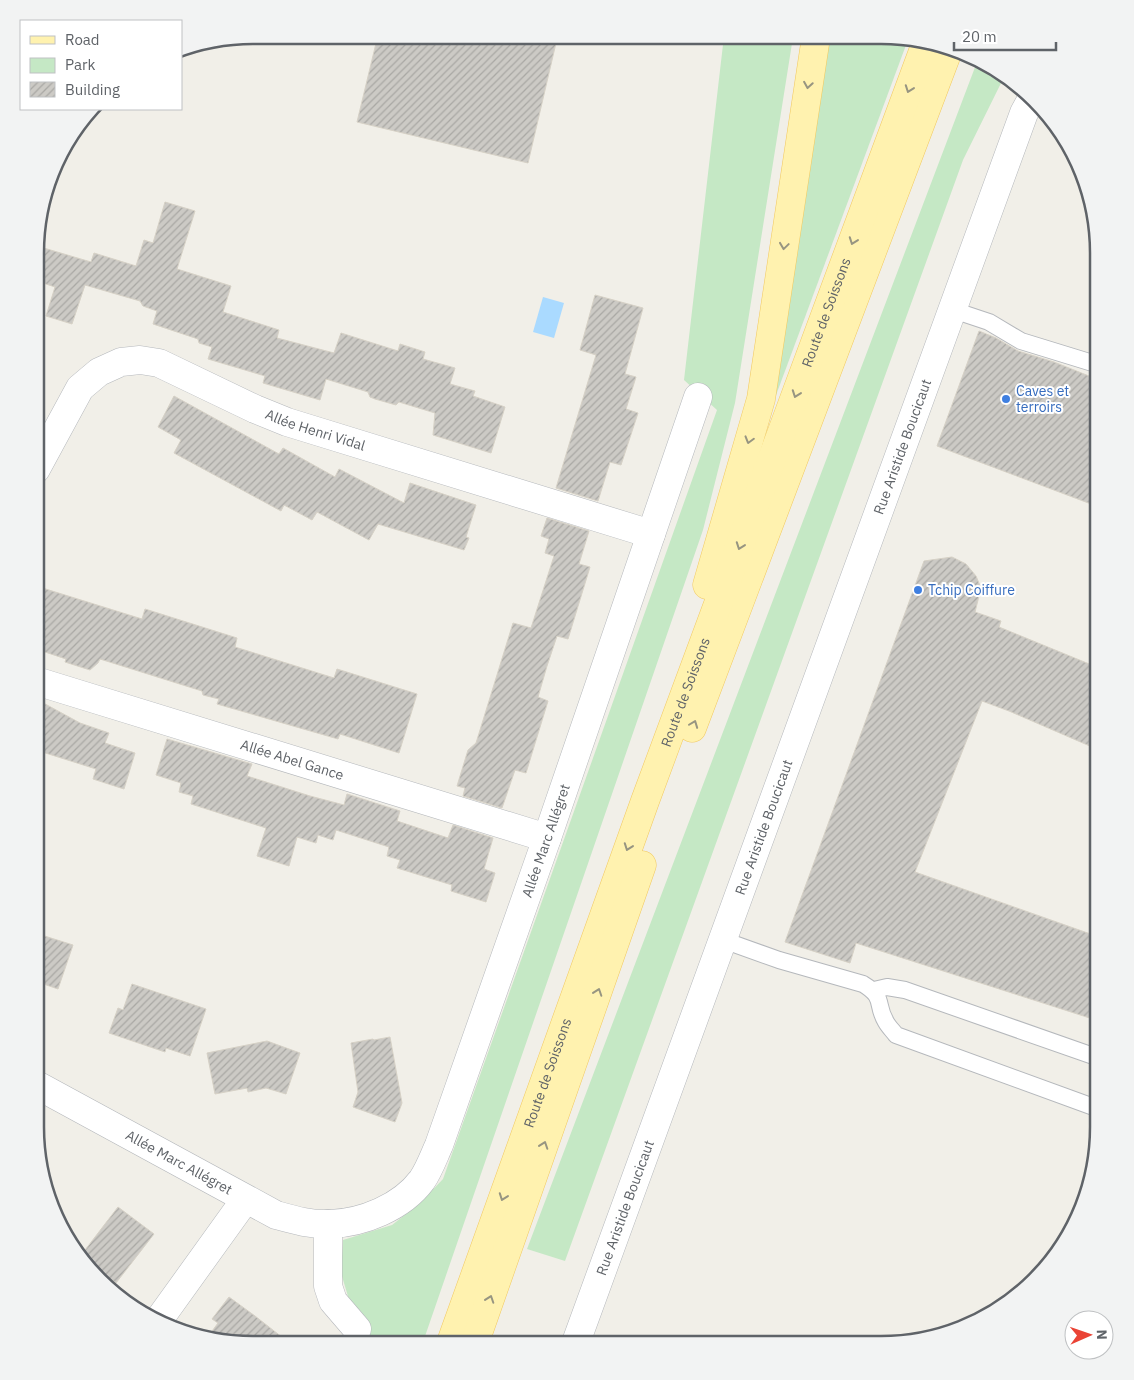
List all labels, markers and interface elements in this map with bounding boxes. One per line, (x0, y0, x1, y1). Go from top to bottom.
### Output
legend (20, 20, 182, 110)
scale bar (954, 20, 1056, 52)
text: 20 m (962, 27, 997, 46)
text: Road (65, 30, 100, 49)
text: Park (65, 55, 95, 74)
text: Building (65, 80, 120, 99)
one-way arrow (803, 81, 814, 89)
one-way arrow (905, 84, 915, 93)
one-way arrow (849, 236, 859, 245)
one-way arrow (779, 242, 790, 250)
street label: Route de Soissons (798, 255, 855, 370)
street label: Rue Aristide Boucicaut (869, 377, 935, 517)
place label: Caves et terroirs (1016, 382, 1069, 416)
one-way arrow (792, 389, 802, 397)
marker: Caves et terroirs (1000, 393, 1012, 405)
street label: Allée Henri Vidal (263, 405, 368, 455)
one-way arrow (745, 435, 755, 443)
one-way arrow (736, 541, 746, 550)
place label: Tchip Coiffure (928, 581, 1015, 599)
marker: Tchip Coiffure (912, 584, 924, 596)
street label: Route de Soissons (657, 635, 714, 749)
one-way arrow (688, 720, 698, 728)
street label: Allée Abel Gance (238, 735, 346, 784)
street label: Rue Aristide Boucicaut (731, 757, 797, 897)
street label: Allée Marc Allégret (518, 781, 574, 900)
one-way arrow (624, 842, 634, 850)
one-way arrow (592, 988, 602, 997)
street label: Route de Soissons (520, 1016, 575, 1130)
street label: Allée Marc Allégret (123, 1126, 236, 1199)
street label: Rue Aristide Boucicaut (592, 1138, 658, 1278)
one-way arrow (538, 1141, 548, 1150)
one-way arrow (499, 1192, 509, 1201)
one-way arrow (484, 1295, 494, 1303)
north arrow (1064, 1310, 1114, 1360)
text: N (1093, 1329, 1111, 1340)

